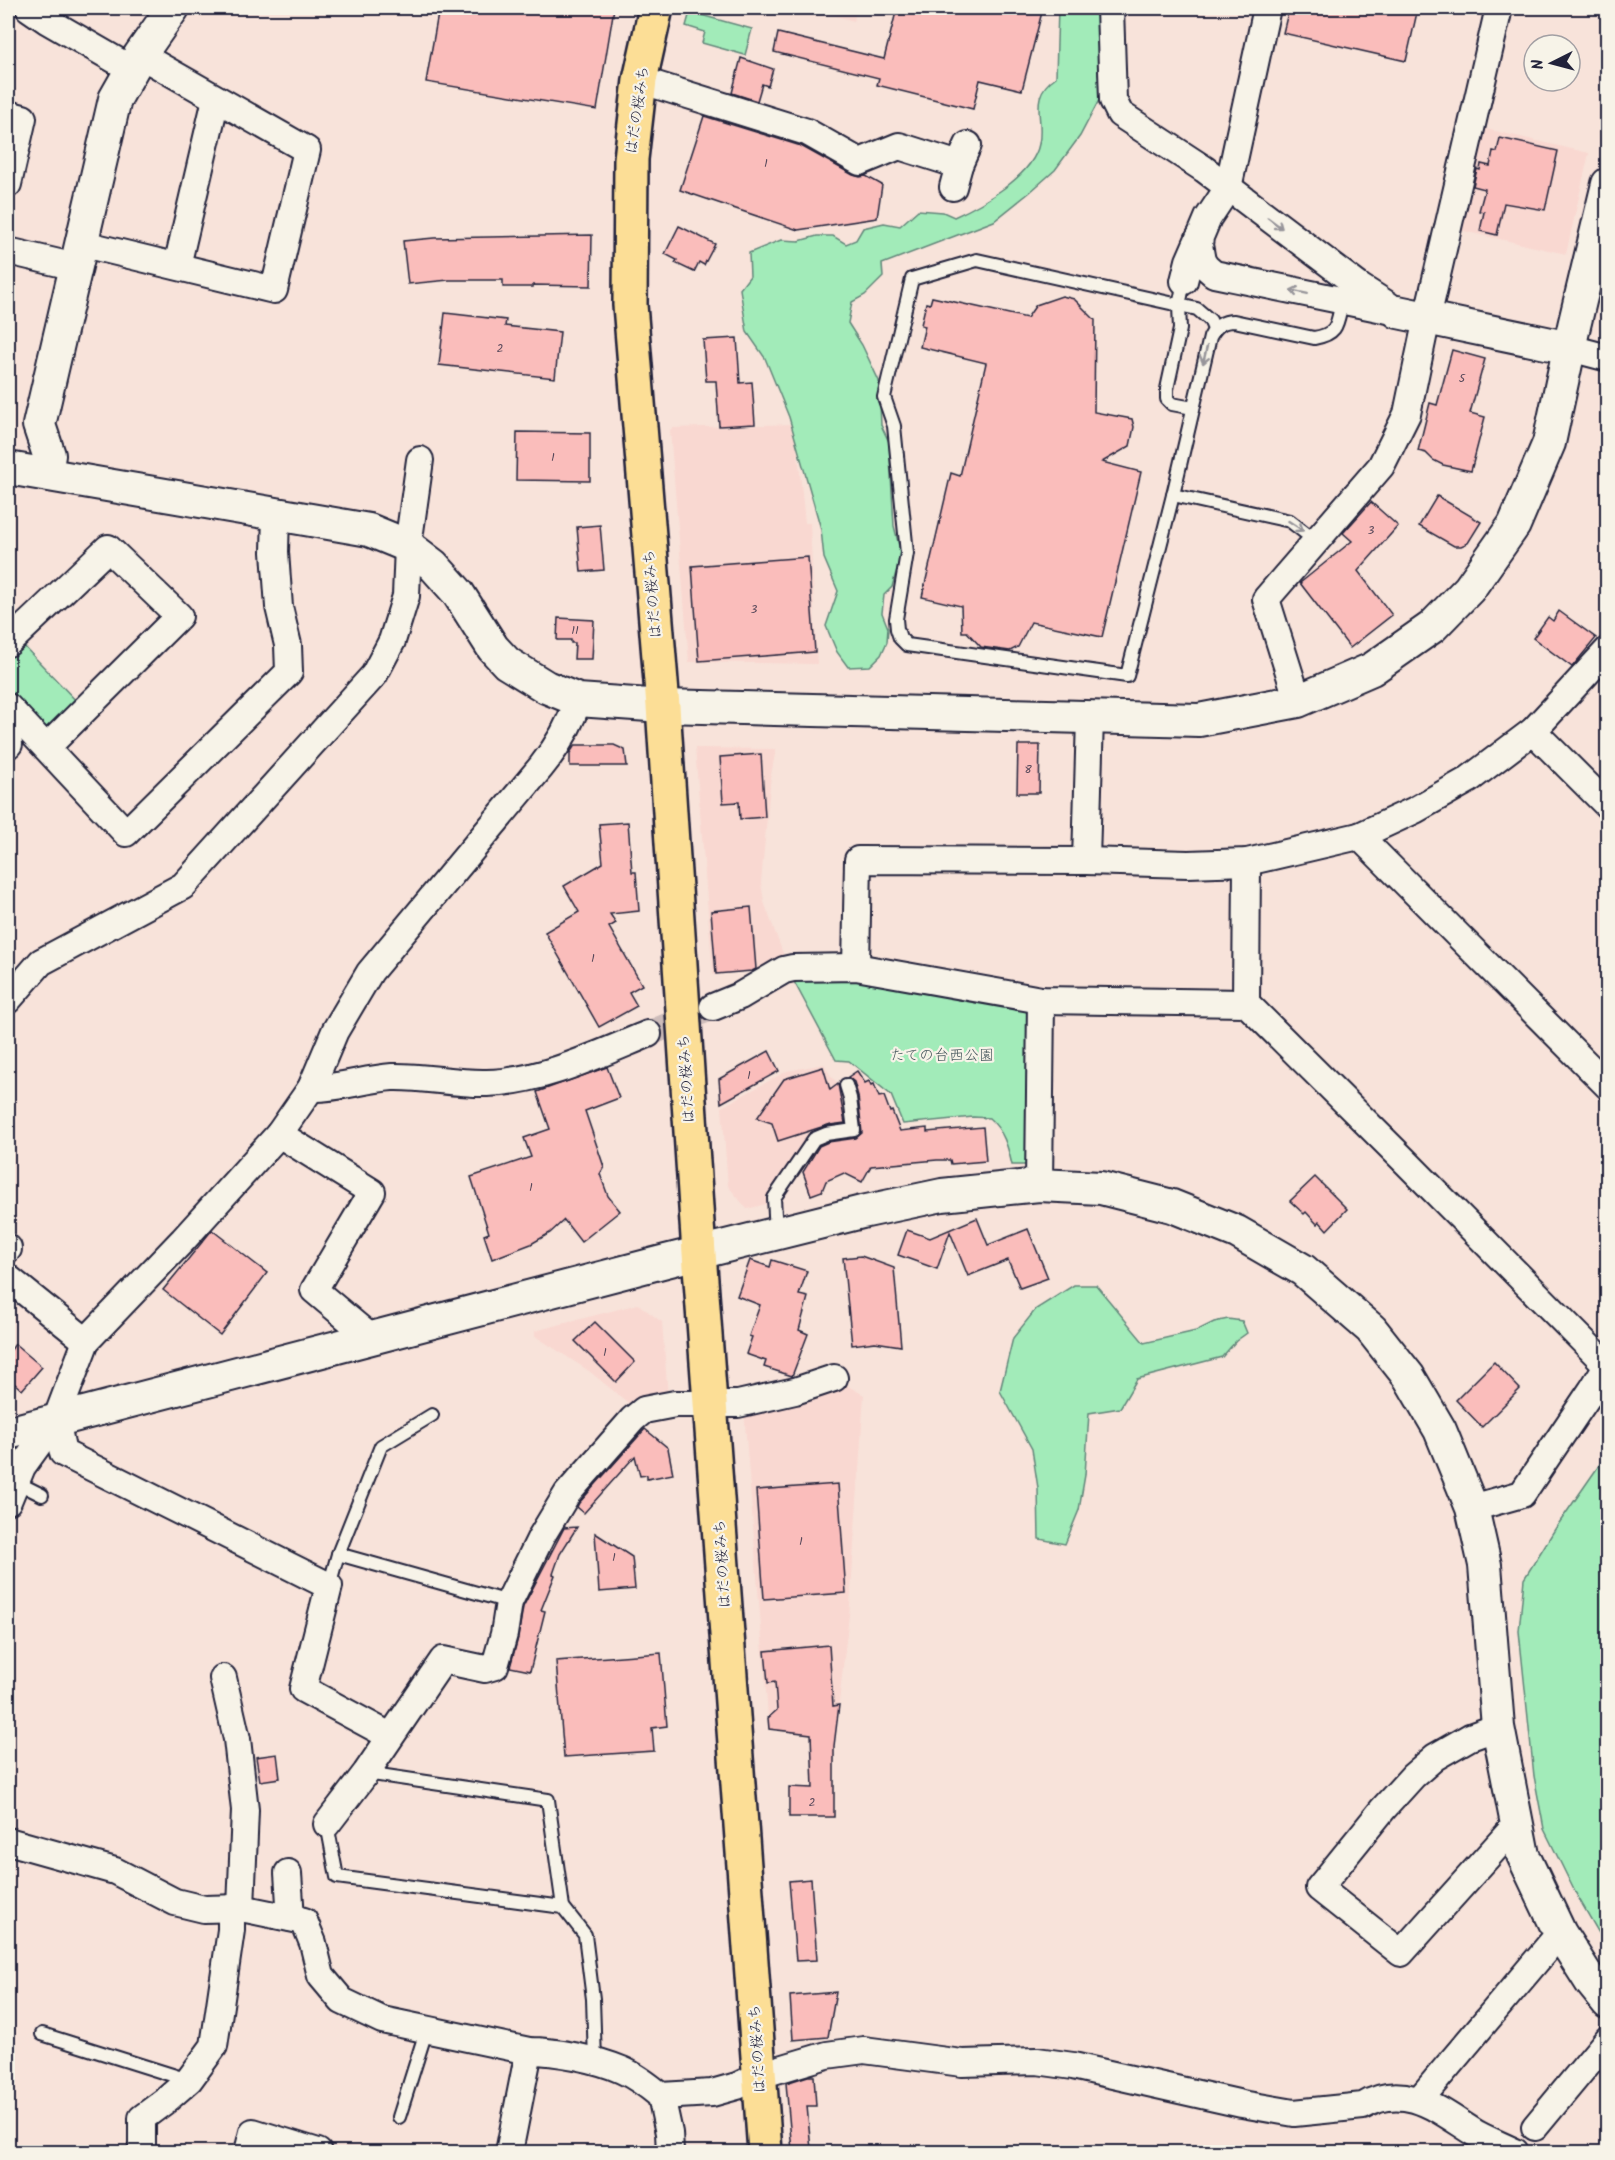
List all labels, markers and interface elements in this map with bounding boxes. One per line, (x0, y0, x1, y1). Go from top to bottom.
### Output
north arrow (1522, 33, 1582, 93)
text: N (1526, 58, 1552, 71)
street label: はだの桜みち (620, 64, 656, 156)
house number: 1 (764, 154, 768, 173)
one-way arrow (1266, 217, 1282, 230)
one-way arrow (1290, 286, 1310, 297)
house number: 2 (497, 339, 504, 358)
one-way arrow (1199, 345, 1211, 364)
house number: 5 (1459, 369, 1467, 388)
house number: 1 (551, 448, 555, 467)
one-way arrow (1288, 520, 1304, 532)
house number: 3 (1368, 521, 1375, 540)
street label: はだの桜みち (637, 548, 669, 640)
house number: 3 (751, 600, 758, 619)
house number: 11 (571, 621, 579, 640)
house number: 8 (1024, 760, 1032, 779)
house number: 1 (591, 949, 595, 968)
street label: はだの桜みち (672, 1034, 702, 1124)
park label: たての台西公園 (890, 1044, 994, 1068)
house number: 1 (747, 1066, 751, 1085)
house number: 1 (529, 1178, 533, 1197)
house number: 1 (603, 1343, 607, 1362)
street label: はだの桜みち (708, 1519, 738, 1609)
house number: 1 (799, 1532, 803, 1551)
house number: 1 (612, 1548, 616, 1567)
house number: 2 (809, 1793, 816, 1812)
street label: はだの桜みち (743, 2004, 773, 2094)

